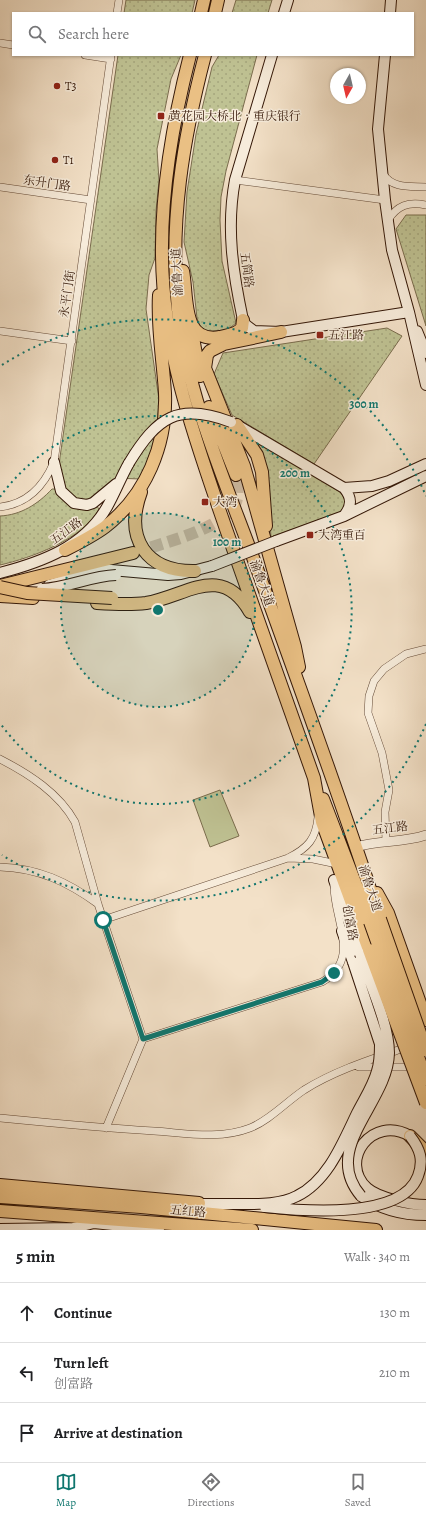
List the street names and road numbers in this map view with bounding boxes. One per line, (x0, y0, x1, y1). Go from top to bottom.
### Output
street label: 东升门路 (22, 172, 72, 194)
street label: 渝鲁大道 (168, 248, 186, 296)
street label: 五简路 (237, 251, 257, 289)
street label: 永平门街 (56, 268, 78, 319)
street label: 五江路 (47, 514, 85, 548)
street label: 渝鲁大道 (246, 558, 278, 608)
street label: 五江路 (371, 818, 409, 838)
street label: 渝鲁大道 (355, 863, 385, 913)
street label: 创富路 (339, 904, 361, 942)
street label: 五红路 (169, 1201, 207, 1221)

